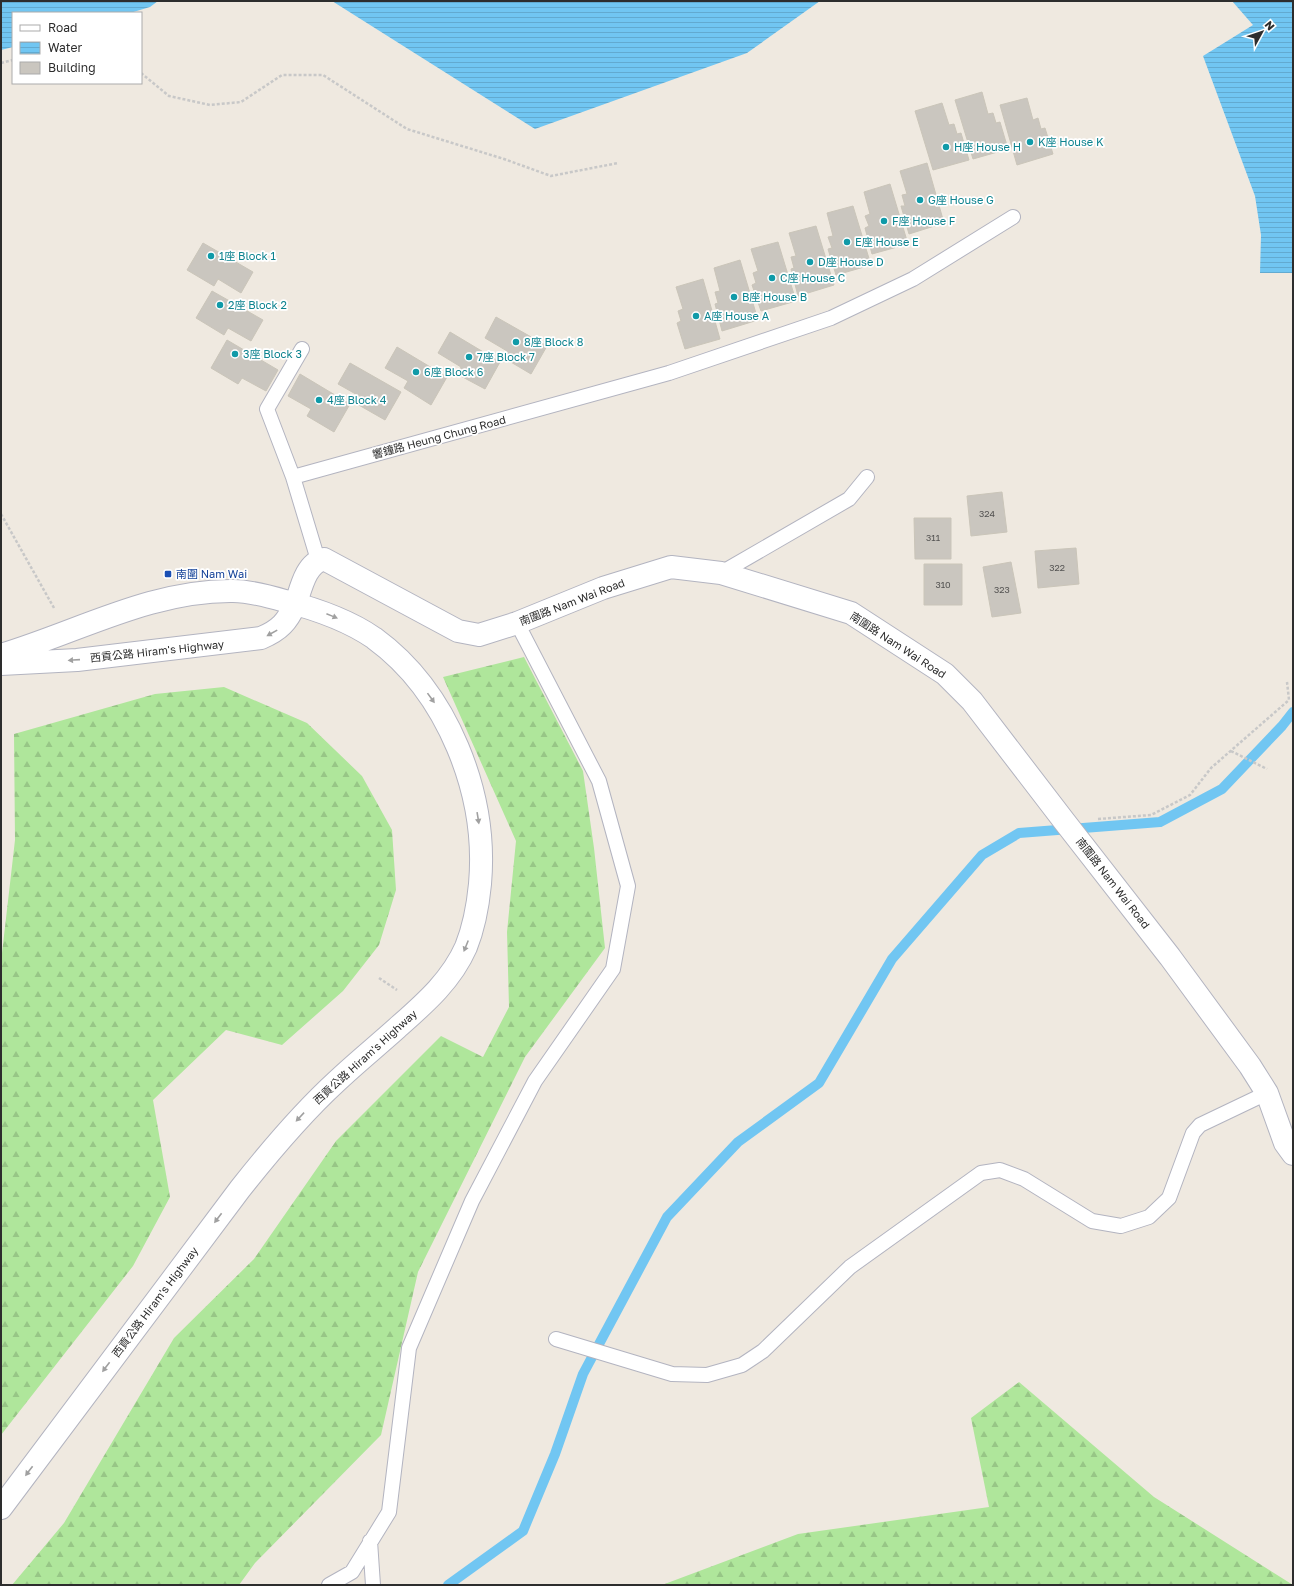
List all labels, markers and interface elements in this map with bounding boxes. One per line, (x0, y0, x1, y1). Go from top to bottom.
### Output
legend (12, 12, 142, 84)
north arrow (1242, 12, 1282, 52)
text: N (1262, 18, 1278, 33)
text: Road (48, 20, 77, 35)
text: Water (48, 40, 82, 55)
text: Building (48, 60, 96, 75)
place label: K座 House K (1038, 135, 1104, 148)
marker: K座 House K (1025, 137, 1035, 147)
place label: H座 House H (954, 140, 1021, 153)
marker: H座 House H (941, 142, 951, 152)
place label: G座 House G (928, 193, 994, 206)
marker: G座 House G (915, 195, 925, 205)
place label: F座 House F (892, 214, 956, 227)
marker: F座 House F (879, 216, 889, 226)
place label: E座 House E (855, 235, 919, 248)
marker: E座 House E (842, 237, 852, 247)
place label: 1座 Block 1 (219, 249, 276, 262)
marker: 1座 Block 1 (206, 251, 216, 261)
place label: D座 House D (818, 255, 884, 268)
marker: D座 House D (805, 257, 815, 267)
place label: C座 House C (780, 271, 845, 284)
marker: C座 House C (767, 273, 777, 283)
place label: B座 House B (742, 290, 807, 303)
marker: B座 House B (729, 292, 739, 302)
place label: 2座 Block 2 (228, 298, 287, 311)
marker: 2座 Block 2 (215, 300, 225, 310)
place label: A座 House A (704, 309, 770, 322)
marker: A座 House A (691, 311, 701, 321)
place label: 8座 Block 8 (524, 335, 584, 348)
marker: 8座 Block 8 (511, 337, 521, 347)
place label: 3座 Block 3 (243, 347, 302, 360)
marker: 3座 Block 3 (230, 349, 240, 359)
place label: 7座 Block 7 (477, 350, 535, 363)
marker: 7座 Block 7 (464, 352, 474, 362)
place label: 6座 Block 6 (424, 365, 484, 378)
marker: 6座 Block 6 (411, 367, 421, 377)
place label: 4座 Block 4 (327, 393, 387, 406)
marker: 4座 Block 4 (314, 395, 324, 405)
street label: 響鐘路 Heung Chung Road (371, 412, 507, 461)
house number: 324 (979, 508, 995, 519)
house number: 311 (926, 532, 941, 543)
house number: 322 (1049, 562, 1065, 573)
place label: 南圍 Nam Wai (176, 567, 247, 580)
marker: 南圍 Nam Wai (163, 569, 173, 579)
street label: 南圍路 Nam Wai Road (517, 575, 626, 628)
house number: 310 (935, 579, 951, 590)
house number: 323 (994, 584, 1010, 595)
street label: 南圍路 Nam Wai Road (848, 609, 949, 680)
one-way arrow (327, 614, 339, 620)
one-way arrow (266, 629, 278, 636)
street label: 西貢公路 Hiram's Highway (89, 637, 225, 664)
one-way arrow (68, 657, 80, 664)
one-way arrow (426, 693, 435, 704)
one-way arrow (475, 812, 481, 824)
street label: 南圍路 Nam Wai Road (1074, 835, 1153, 931)
one-way arrow (462, 940, 469, 952)
street label: 西貢公路 Hiram's Highway (310, 1007, 419, 1107)
one-way arrow (295, 1112, 305, 1122)
one-way arrow (214, 1213, 222, 1223)
street label: 西貢公路 Hiram's Highway (109, 1244, 200, 1359)
one-way arrow (103, 1362, 111, 1372)
one-way arrow (24, 1466, 33, 1477)

